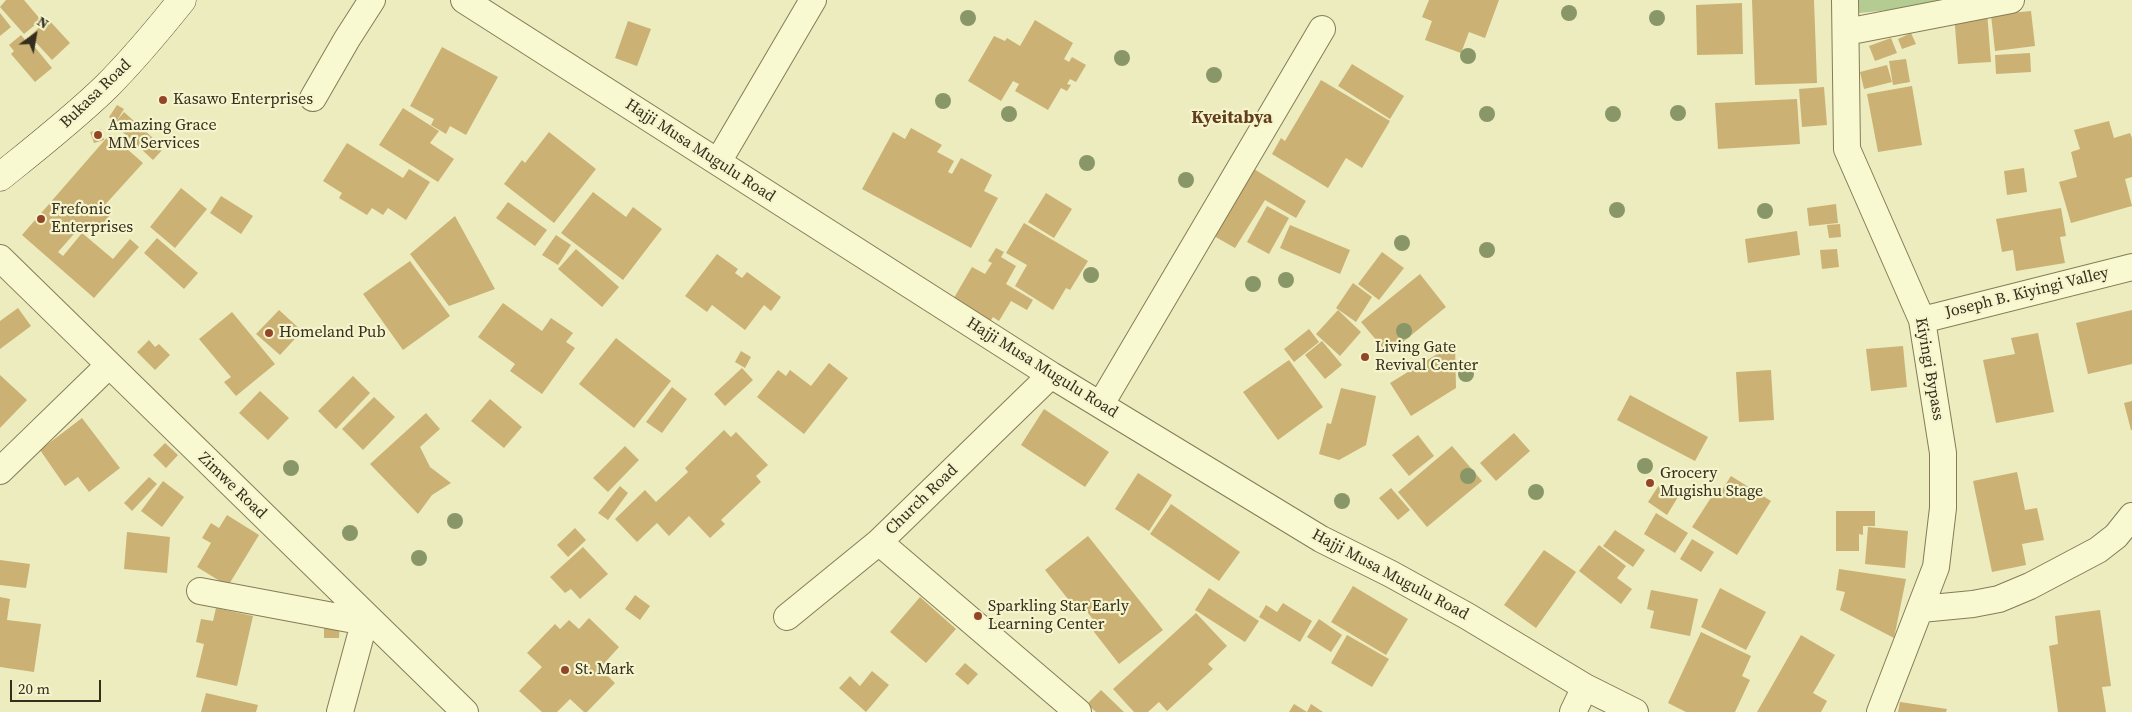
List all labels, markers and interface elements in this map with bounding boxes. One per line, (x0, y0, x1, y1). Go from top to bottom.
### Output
north arrow (10, 10, 60, 60)
text: N (33, 11, 53, 33)
street label: Bukasa Road (57, 55, 135, 133)
place label: Kasawo Enterprises (173, 90, 313, 110)
marker: Kasawo Enterprises (157, 94, 169, 106)
street label: Hajji Musa Mugulu Road (621, 95, 779, 207)
district label: Kyeitabya (1191, 107, 1273, 129)
place label: Amazing Grace MM Services (108, 116, 217, 154)
marker: Amazing Grace MM Services (92, 129, 104, 141)
place label: Frefonic Enterprises (51, 200, 133, 238)
marker: Frefonic Enterprises (35, 213, 47, 225)
street label: Joseph B. Kiyingi Valley (1943, 263, 2111, 323)
street label: Hajji Musa Mugulu Road (963, 314, 1121, 422)
street label: Kiyingi Bypass (1911, 316, 1947, 422)
place label: Homeland Pub (279, 323, 386, 343)
marker: Homeland Pub (263, 327, 275, 339)
place label: Living Gate Revival Center (1375, 338, 1478, 376)
marker: Living Gate Revival Center (1359, 351, 1371, 363)
street label: Zimwe Road (194, 449, 270, 523)
street label: Church Road (882, 461, 962, 539)
place label: Grocery Mugishu Stage (1660, 464, 1763, 502)
marker: Grocery Mugishu Stage (1644, 477, 1656, 489)
street label: Hajji Musa Mugulu Road (1308, 525, 1472, 625)
place label: Sparkling Star Early Learning Center (988, 597, 1129, 635)
marker: Sparkling Star Early Learning Center (972, 610, 984, 622)
place label: St. Mark (575, 660, 634, 680)
marker: St. Mark (559, 664, 571, 676)
scale bar (12, 670, 104, 702)
text: 20 m (18, 678, 50, 699)

